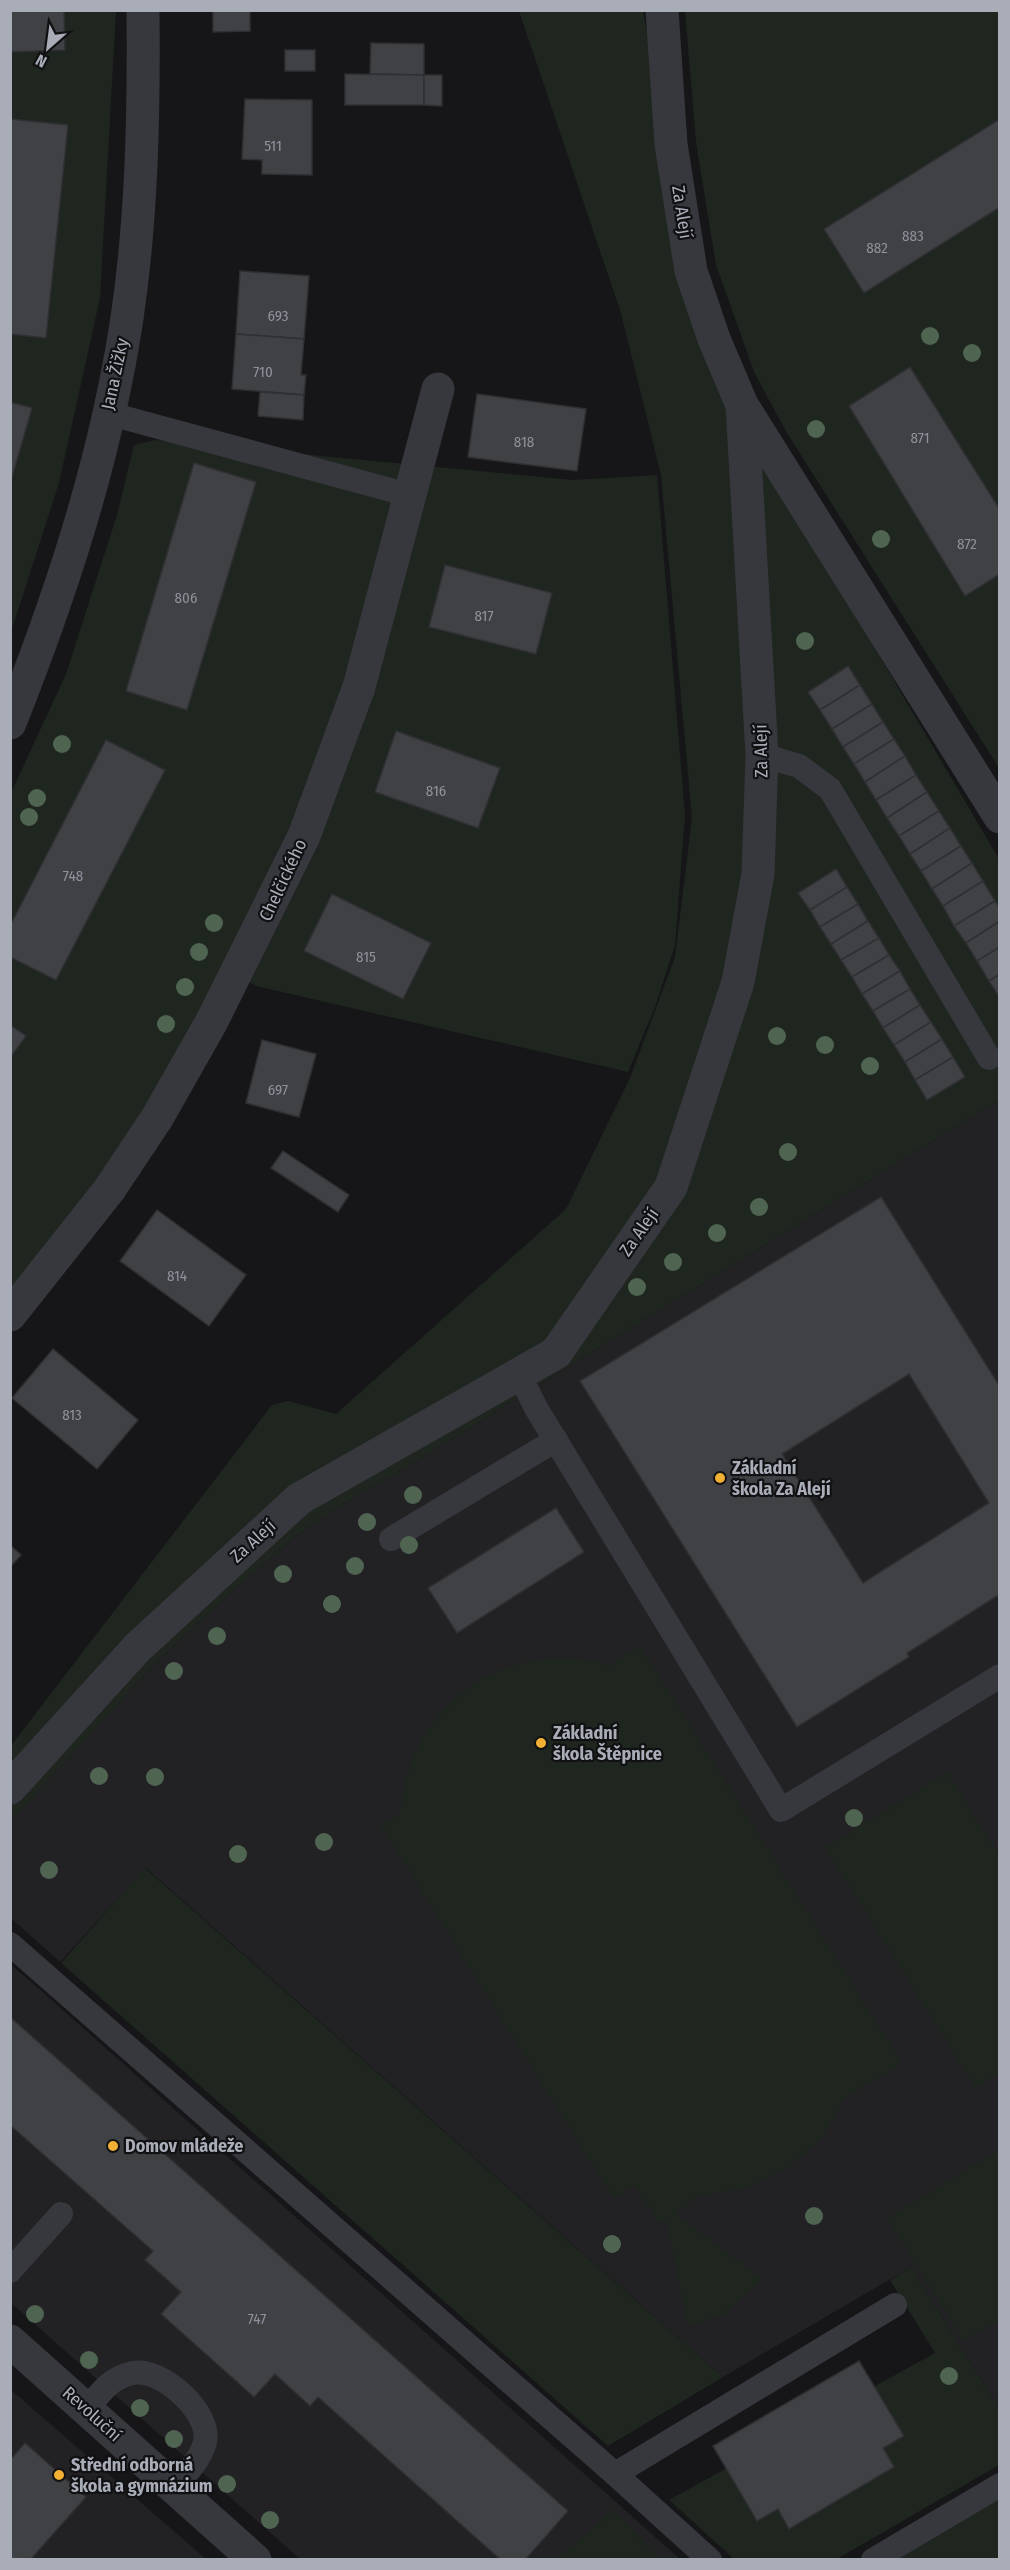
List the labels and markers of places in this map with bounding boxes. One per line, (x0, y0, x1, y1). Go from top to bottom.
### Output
place label: Základní škola Za Alejí (732, 1457, 831, 1500)
marker: Základní škola Za Alejí (713, 1471, 727, 1485)
place label: Základní škola Štěpnice (553, 1722, 662, 1765)
marker: Základní škola Štěpnice (534, 1736, 548, 1750)
place label: Domov mládeže (125, 2135, 244, 2157)
marker: Domov mládeže (106, 2139, 120, 2153)
place label: Střední odborná škola a gymnázium (71, 2454, 213, 2497)
marker: Střední odborná škola a gymnázium (52, 2468, 66, 2482)

